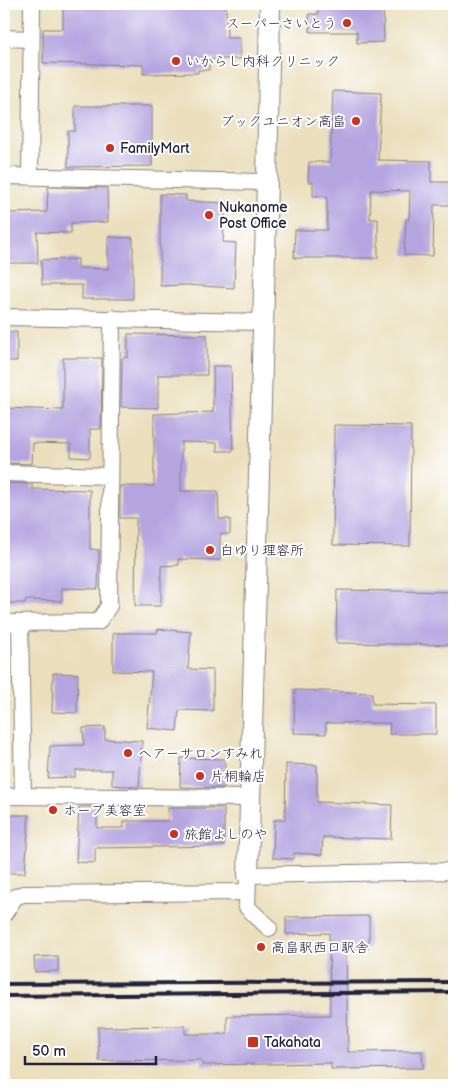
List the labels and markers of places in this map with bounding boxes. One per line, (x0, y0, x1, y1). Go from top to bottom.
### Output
place label: スーパーさいとう (226, 15, 337, 32)
marker: スーパーさいとう (341, 17, 353, 29)
place label: いからし内科クリニック (186, 53, 340, 70)
marker: いからし内科クリニック (170, 55, 182, 67)
place label: ブックユニオン高畠 (220, 113, 346, 130)
marker: ブックユニオン高畠 (350, 115, 362, 127)
place label: FamilyMart (120, 140, 190, 157)
marker: FamilyMart (104, 142, 116, 154)
place label: Nukanome Post Office (219, 199, 288, 232)
marker: Nukanome Post Office (203, 209, 215, 221)
place label: 白ゆり理容所 (220, 542, 304, 559)
marker: 白ゆり理容所 (204, 544, 216, 556)
place label: ヘアーサロンすみれ (138, 745, 263, 762)
marker: ヘアーサロンすみれ (122, 747, 134, 759)
place label: 片桐輪店 (210, 768, 266, 785)
marker: 片桐輪店 (194, 770, 206, 782)
place label: ホープ美容室 (63, 802, 146, 819)
marker: ホープ美容室 (47, 804, 59, 816)
place label: 旅館よしのや (184, 826, 268, 843)
marker: 旅館よしのや (168, 828, 180, 840)
place label: 高畠駅西口駅舎 (271, 939, 369, 956)
marker: 高畠駅西口駅舎 (255, 941, 267, 953)
place label: Takahata (264, 1034, 321, 1051)
marker: Takahata (246, 1035, 260, 1049)

